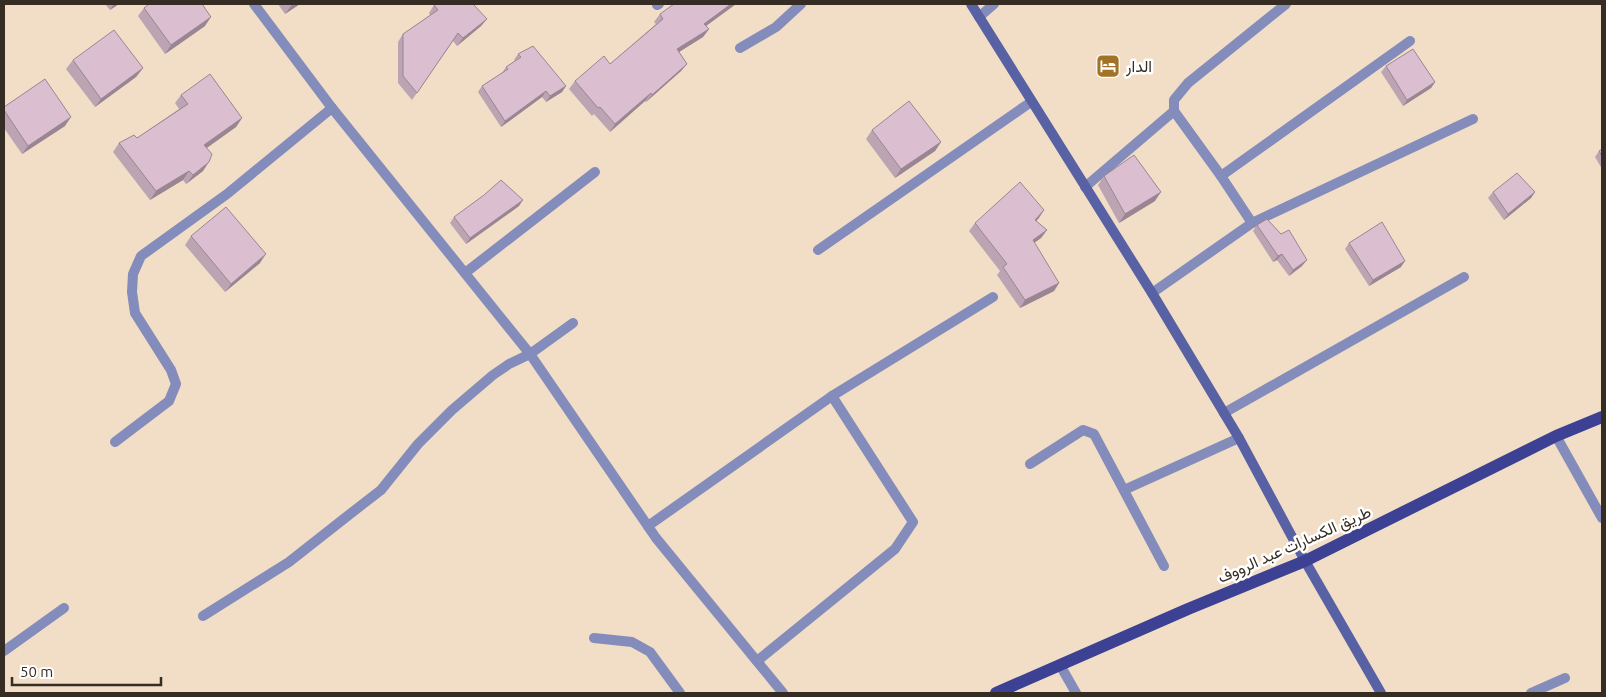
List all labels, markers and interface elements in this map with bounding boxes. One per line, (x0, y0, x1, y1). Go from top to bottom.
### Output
hotel icon: الدار (1095, 53, 1121, 79)
place label: الدار (1125, 57, 1152, 77)
street label: طريق الكسارات عبد الرووف (1215, 502, 1374, 588)
scale bar (12, 654, 161, 686)
text: 50 m (20, 663, 53, 680)

